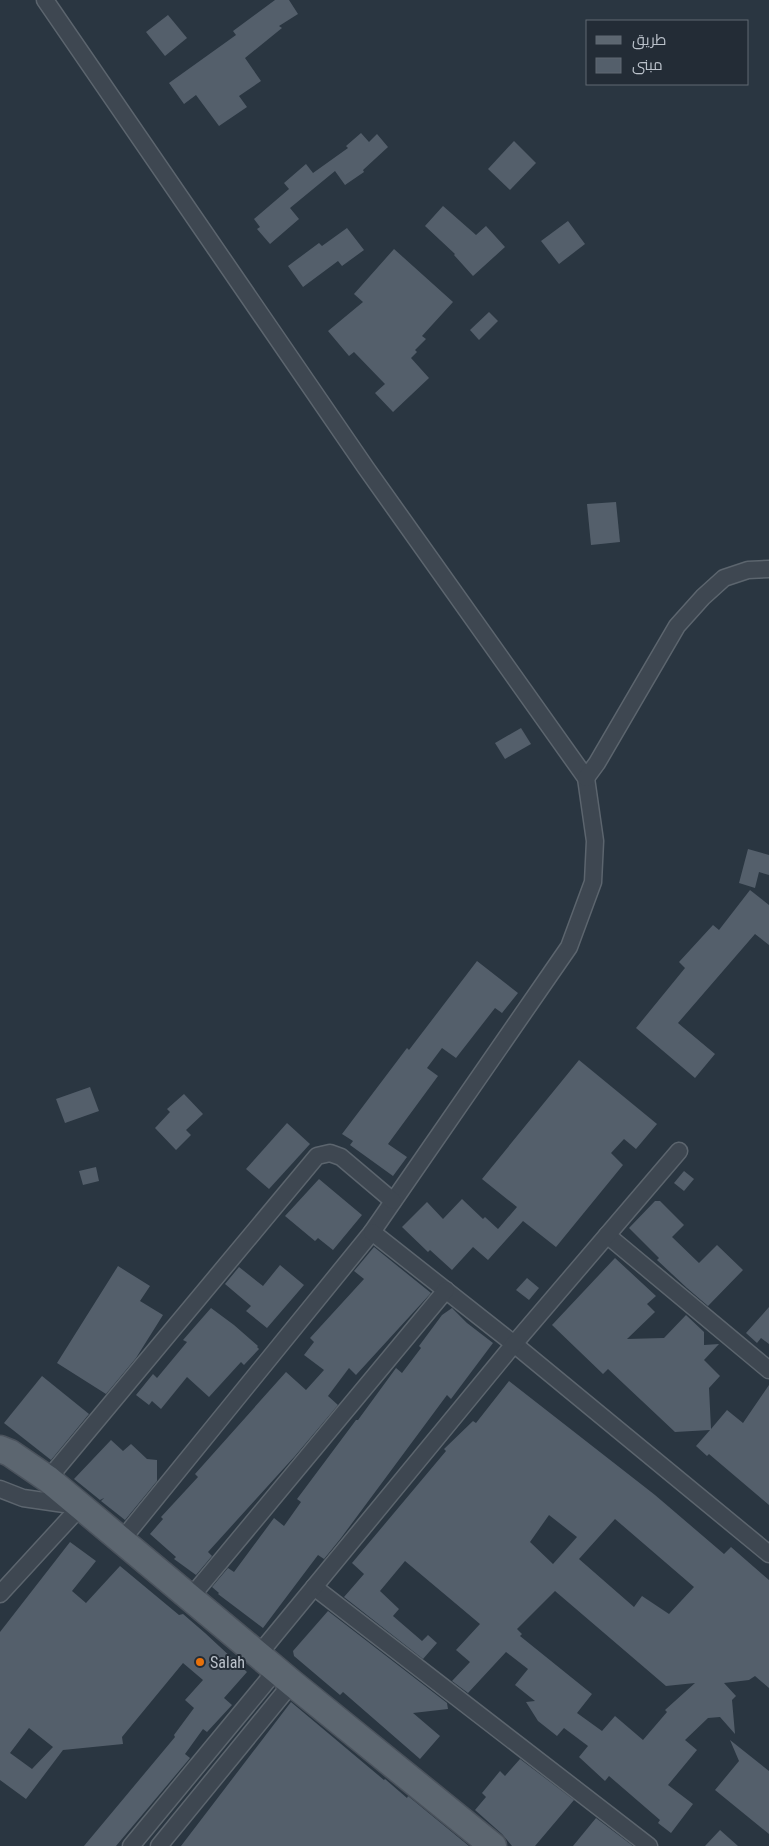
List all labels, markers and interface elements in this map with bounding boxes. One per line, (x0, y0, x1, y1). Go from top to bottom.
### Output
legend (586, 20, 749, 85)
text: طريق (632, 31, 666, 50)
text: مبنى (632, 56, 663, 75)
place label: Salah (210, 1653, 245, 1672)
marker: Salah (194, 1656, 206, 1668)

